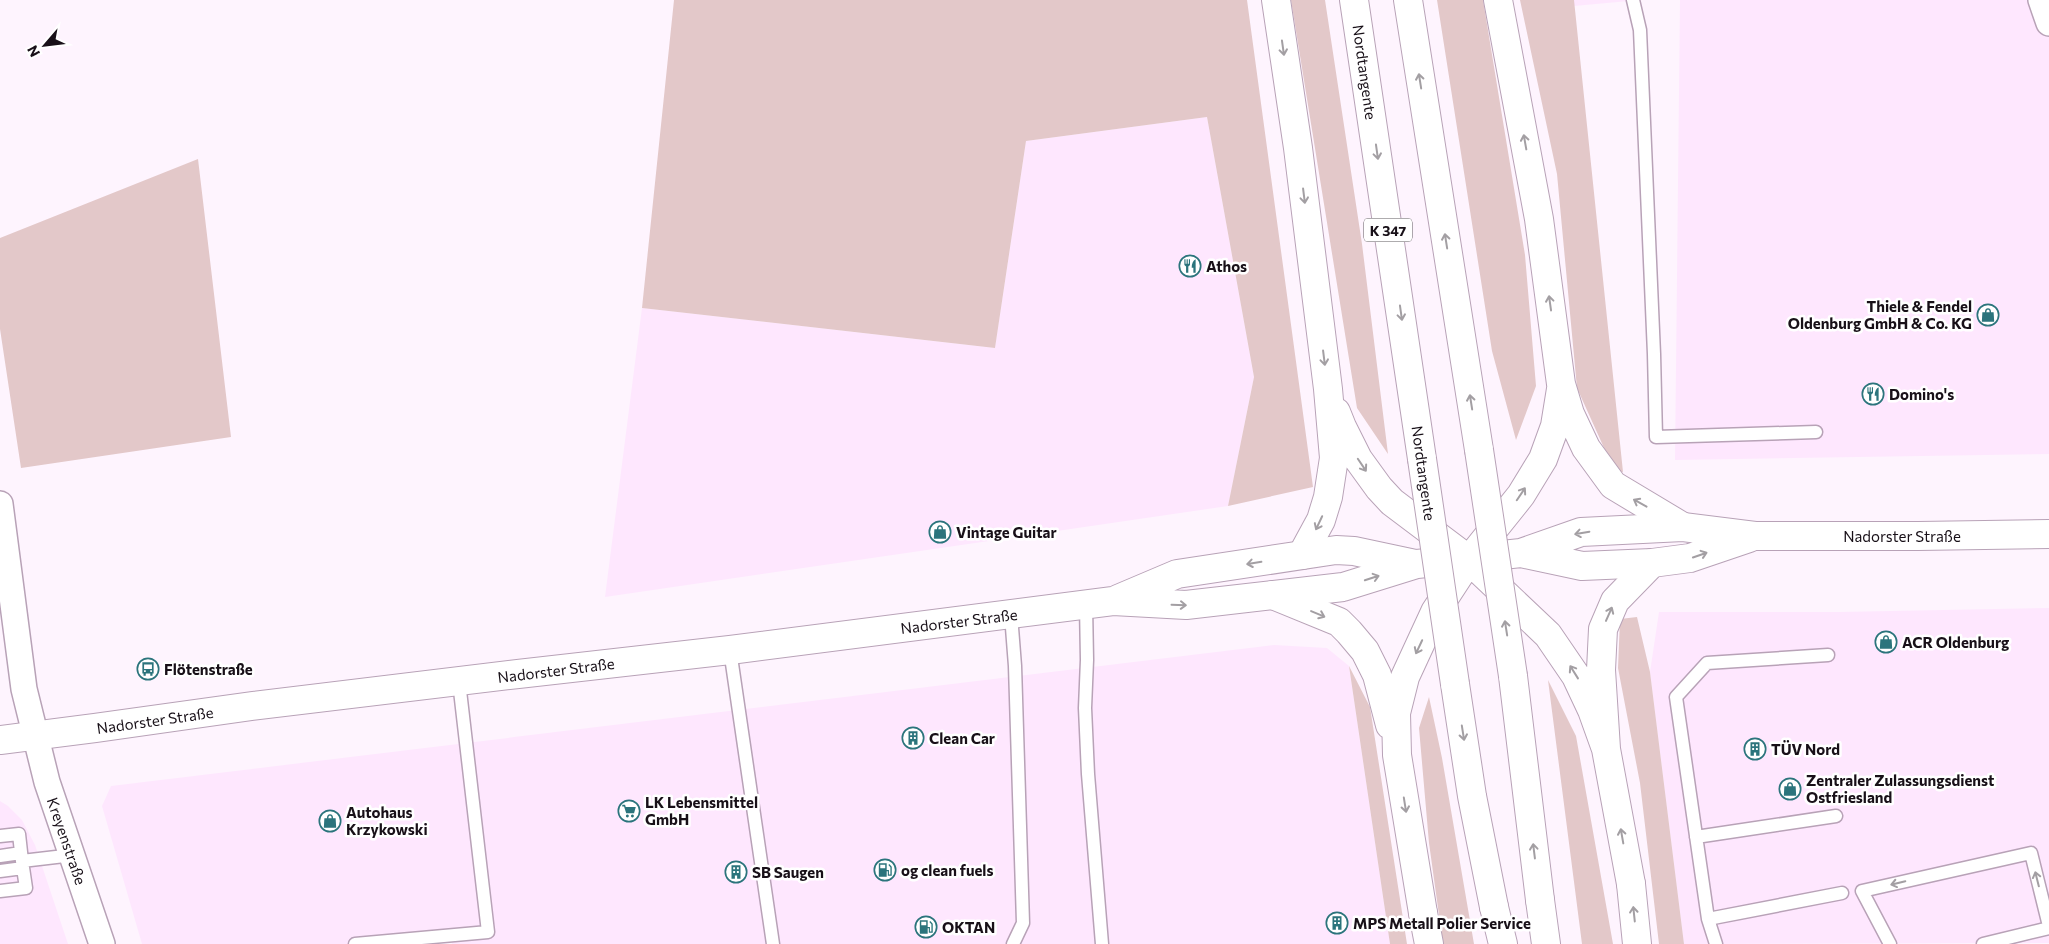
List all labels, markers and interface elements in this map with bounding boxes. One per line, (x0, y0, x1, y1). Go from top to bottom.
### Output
north arrow (20, 20, 70, 70)
street label: Nordtangente (1349, 23, 1381, 121)
one-way arrow (1279, 40, 1289, 56)
text: N (23, 43, 43, 60)
one-way arrow (1415, 73, 1425, 89)
one-way arrow (1520, 135, 1529, 151)
one-way arrow (1372, 144, 1382, 160)
one-way arrow (1299, 188, 1309, 204)
road number: K 347 (1364, 218, 1412, 242)
one-way arrow (1441, 234, 1451, 250)
restaurant icon: Athos (1178, 254, 1202, 278)
place label: Athos (1206, 257, 1247, 275)
one-way arrow (1545, 295, 1555, 311)
place label: Thiele & Fendel Oldenburg GmbH & Co. KG (1788, 297, 1972, 332)
shop icon: Thiele & Fendel Oldenburg GmbH & Co. KG (1976, 303, 2000, 327)
one-way arrow (1396, 304, 1406, 320)
one-way arrow (1319, 349, 1329, 365)
restaurant icon: Domino's (1861, 382, 1885, 406)
place label: Domino's (1889, 385, 1954, 403)
one-way arrow (1466, 394, 1476, 410)
street label: Nordtangente (1408, 424, 1440, 522)
one-way arrow (1357, 458, 1368, 472)
one-way arrow (1516, 487, 1526, 501)
one-way arrow (1633, 498, 1648, 508)
one-way arrow (1313, 515, 1323, 530)
shop icon: Vintage Guitar (928, 520, 952, 544)
place label: Vintage Guitar (956, 523, 1057, 541)
street label: Nadorster Straße (1843, 527, 1961, 545)
one-way arrow (1575, 528, 1591, 538)
one-way arrow (1691, 550, 1707, 559)
one-way arrow (1246, 558, 1262, 568)
one-way arrow (1364, 573, 1380, 582)
one-way arrow (1171, 600, 1187, 609)
street label: Nadorster Straße (900, 605, 1019, 637)
one-way arrow (1605, 607, 1615, 622)
one-way arrow (1310, 609, 1325, 619)
one-way arrow (1500, 620, 1510, 636)
shop icon: ACR Oldenburg (1874, 630, 1898, 654)
place label: ACR Oldenburg (1902, 633, 2009, 651)
one-way arrow (1413, 639, 1423, 654)
street label: Nadorster Straße (497, 654, 616, 686)
bus stop icon: Flötenstraße (136, 657, 160, 681)
place label: Flötenstraße (164, 660, 253, 678)
one-way arrow (1568, 666, 1578, 680)
street label: Nadorster Straße (96, 703, 215, 737)
one-way arrow (1458, 724, 1468, 740)
building icon: Clean Car (901, 726, 925, 750)
place label: Clean Car (929, 729, 995, 747)
building icon: TÜV Nord (1743, 737, 1767, 761)
place label: TÜV Nord (1771, 740, 1840, 758)
place label: Zentraler Zulassungsdienst Ostfriesland (1806, 771, 1994, 806)
shop icon: Zentraler Zulassungsdienst Ostfriesland (1778, 777, 1802, 801)
place label: LK Lebensmittel GmbH (645, 793, 758, 828)
street label: Kreyenstraße (44, 795, 90, 887)
one-way arrow (1401, 797, 1411, 813)
supermarket icon: LK Lebensmittel GmbH (617, 799, 641, 823)
place label: Autohaus Krzykowski (346, 803, 428, 838)
shop icon: Autohaus Krzykowski (318, 809, 342, 833)
one-way arrow (1616, 829, 1626, 845)
one-way arrow (1529, 843, 1539, 859)
fuel station icon: og clean fuels (873, 858, 897, 882)
building icon: SB Saugen (724, 860, 748, 884)
place label: og clean fuels (901, 861, 993, 879)
place label: SB Saugen (752, 863, 824, 881)
one-way arrow (2032, 871, 2042, 887)
one-way arrow (1891, 878, 1907, 888)
one-way arrow (1629, 906, 1639, 922)
building icon: MPS Metall Polier Service (1325, 911, 1349, 935)
place label: MPS Metall Polier Service (1353, 914, 1531, 932)
fuel station icon: OKTAN (914, 915, 938, 939)
place label: OKTAN (942, 918, 995, 936)

